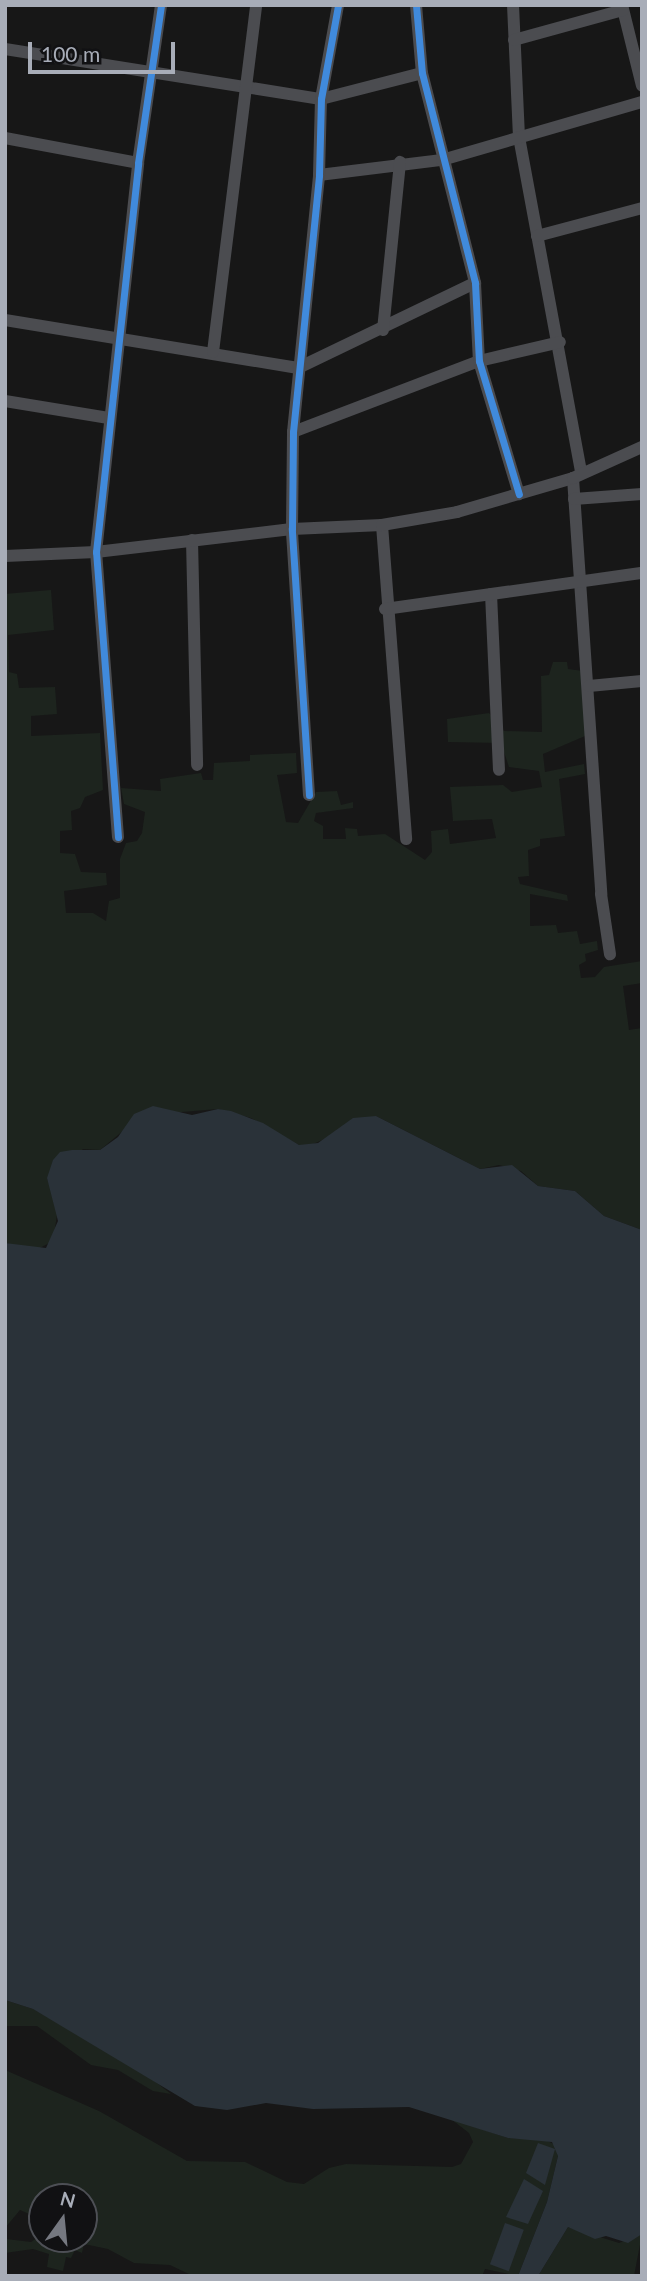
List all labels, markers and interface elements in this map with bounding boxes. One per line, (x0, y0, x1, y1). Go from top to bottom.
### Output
scale bar (32, 28, 178, 72)
text: 100 m (41, 41, 100, 66)
north arrow (28, 2183, 98, 2253)
text: N (58, 2186, 78, 2212)

